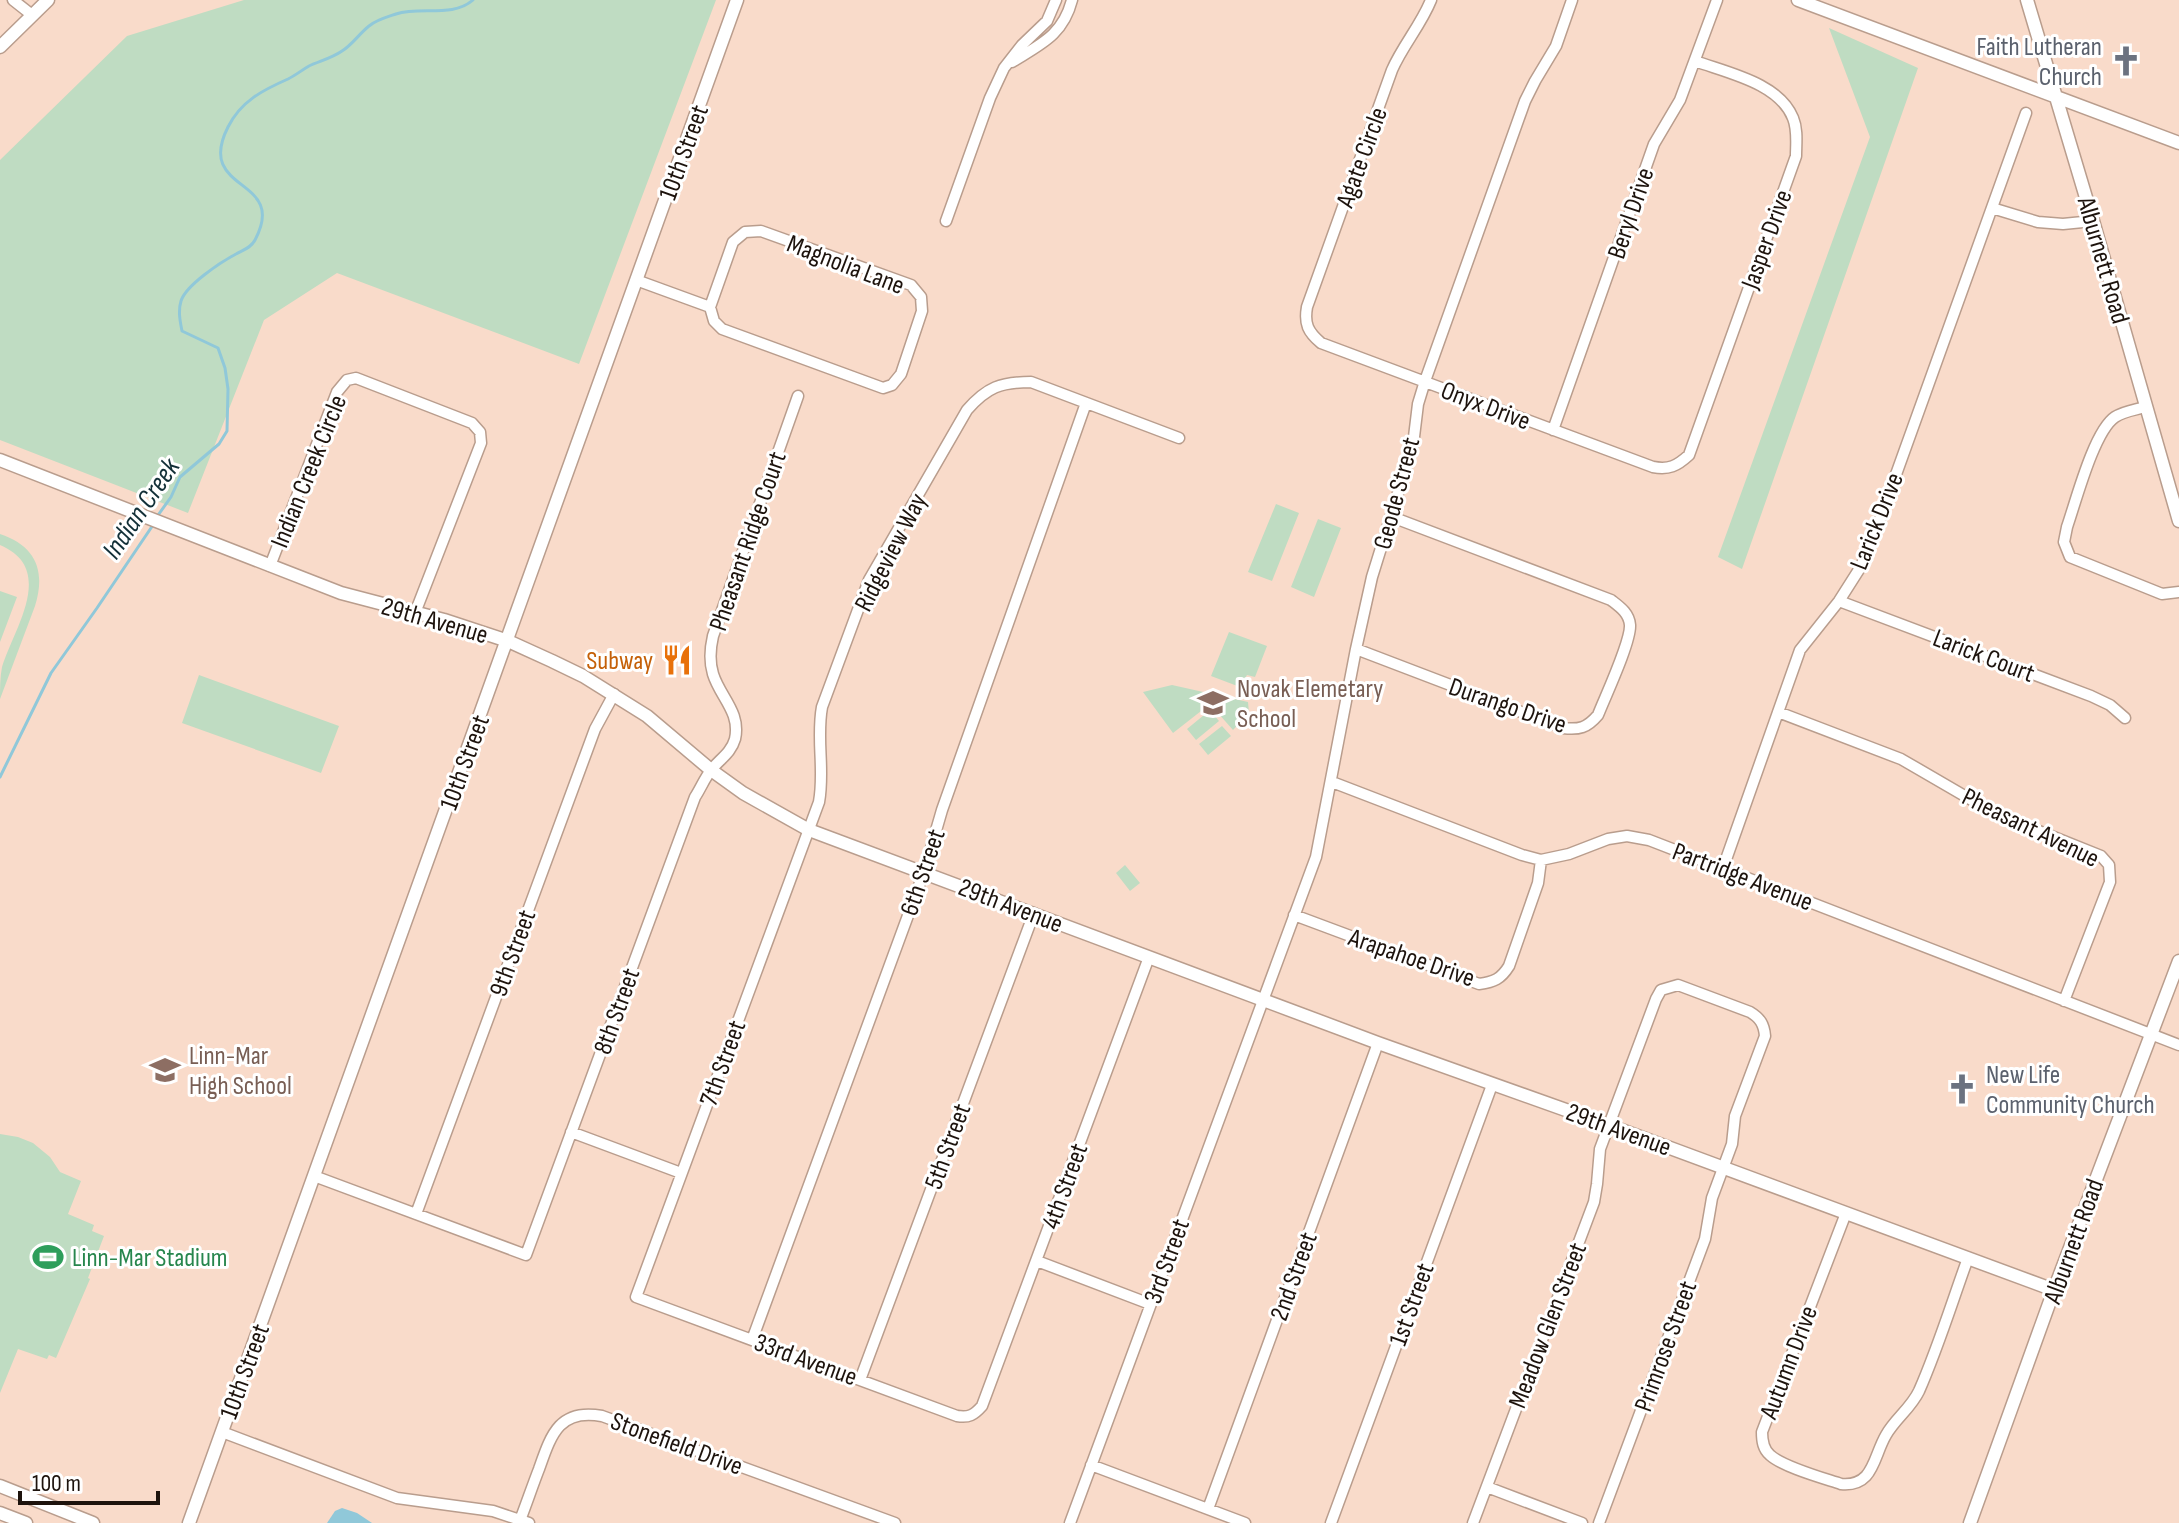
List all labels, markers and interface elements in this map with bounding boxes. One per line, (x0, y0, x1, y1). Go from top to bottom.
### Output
place label: Faith Lutheran Church (1976, 32, 2102, 93)
church icon: Faith Lutheran Church (2109, 44, 2143, 78)
street label: 10th Street (653, 101, 716, 204)
street label: Agate Circle (1330, 103, 1395, 213)
street label: Beryl Drive (1601, 164, 1661, 263)
street label: Jasper Drive (1735, 186, 1800, 294)
street label: Alburnett Road (2069, 193, 2135, 327)
street label: Magnolia Lane (782, 229, 909, 302)
street label: Onyx Drive (1436, 375, 1535, 438)
street label: Indian Creek Circle (265, 391, 354, 552)
street label: Geode Street (1368, 434, 1427, 553)
street label: Pheasant Ridge Court (703, 448, 794, 635)
water label: Indian Creek (96, 451, 188, 565)
street label: Larick Drive (1844, 469, 1911, 575)
street label: Ridgeview Way (848, 488, 934, 617)
street label: 29th Avenue (378, 591, 491, 651)
street label: Larick Court (1928, 623, 2039, 690)
restaurant icon: Subway (660, 643, 694, 677)
place label: Subway (586, 646, 653, 677)
street label: Durango Drive (1445, 672, 1570, 741)
place label: Novak Elemetary School (1237, 674, 1383, 735)
school or university icon: Novak Elemetary School (1196, 686, 1230, 720)
street label: 10th Street (434, 711, 497, 814)
street label: Pheasant Avenue (1957, 782, 2104, 875)
street label: 6th Street (894, 825, 953, 920)
street label: Partridge Avenue (1668, 836, 1817, 918)
street label: 29th Avenue (954, 872, 1067, 940)
street label: 9th Street (483, 906, 543, 1001)
street label: Arapahoe Drive (1343, 922, 1479, 994)
street label: 8th Street (588, 964, 647, 1059)
street label: 7th Street (694, 1016, 753, 1110)
place label: Linn-Mar High School (189, 1041, 292, 1102)
school or university icon: Linn-Mar High School (148, 1053, 182, 1087)
place label: New Life Community Church (1986, 1060, 2155, 1121)
church icon: New Life Community Church (1945, 1072, 1979, 1106)
street label: 29th Avenue (1562, 1097, 1675, 1164)
street label: 5th Street (919, 1100, 978, 1193)
street label: 4th Street (1036, 1139, 1095, 1234)
street label: Alburnett Road (2037, 1175, 2111, 1309)
street label: 3rd Street (1138, 1215, 1197, 1308)
street label: 2nd Street (1264, 1228, 1325, 1325)
street label: Meadow Glen Street (1503, 1238, 1594, 1413)
sports icon: Linn-Mar Stadium (31, 1240, 65, 1274)
place label: Linn-Mar Stadium (72, 1243, 228, 1274)
street label: 1st Street (1383, 1259, 1442, 1350)
street label: Primrose Street (1628, 1277, 1704, 1416)
street label: Autumn Drive (1753, 1302, 1825, 1424)
street label: 10th Street (214, 1320, 277, 1423)
street label: 33rd Avenue (750, 1327, 861, 1393)
street label: Stonefield Drive (606, 1406, 747, 1483)
scale bar (20, 1455, 158, 1505)
text: 100 m (32, 1469, 81, 1498)

